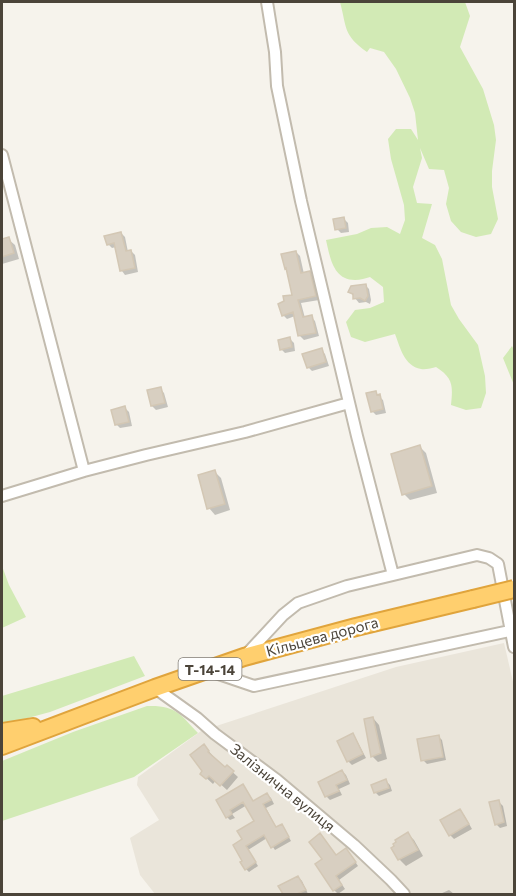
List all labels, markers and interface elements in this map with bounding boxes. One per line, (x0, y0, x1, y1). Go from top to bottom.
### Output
street label: Кільцева дорога (264, 612, 380, 660)
road number: Т-14-14 (178, 658, 242, 680)
street label: Залізнична вулиця (227, 739, 339, 835)

